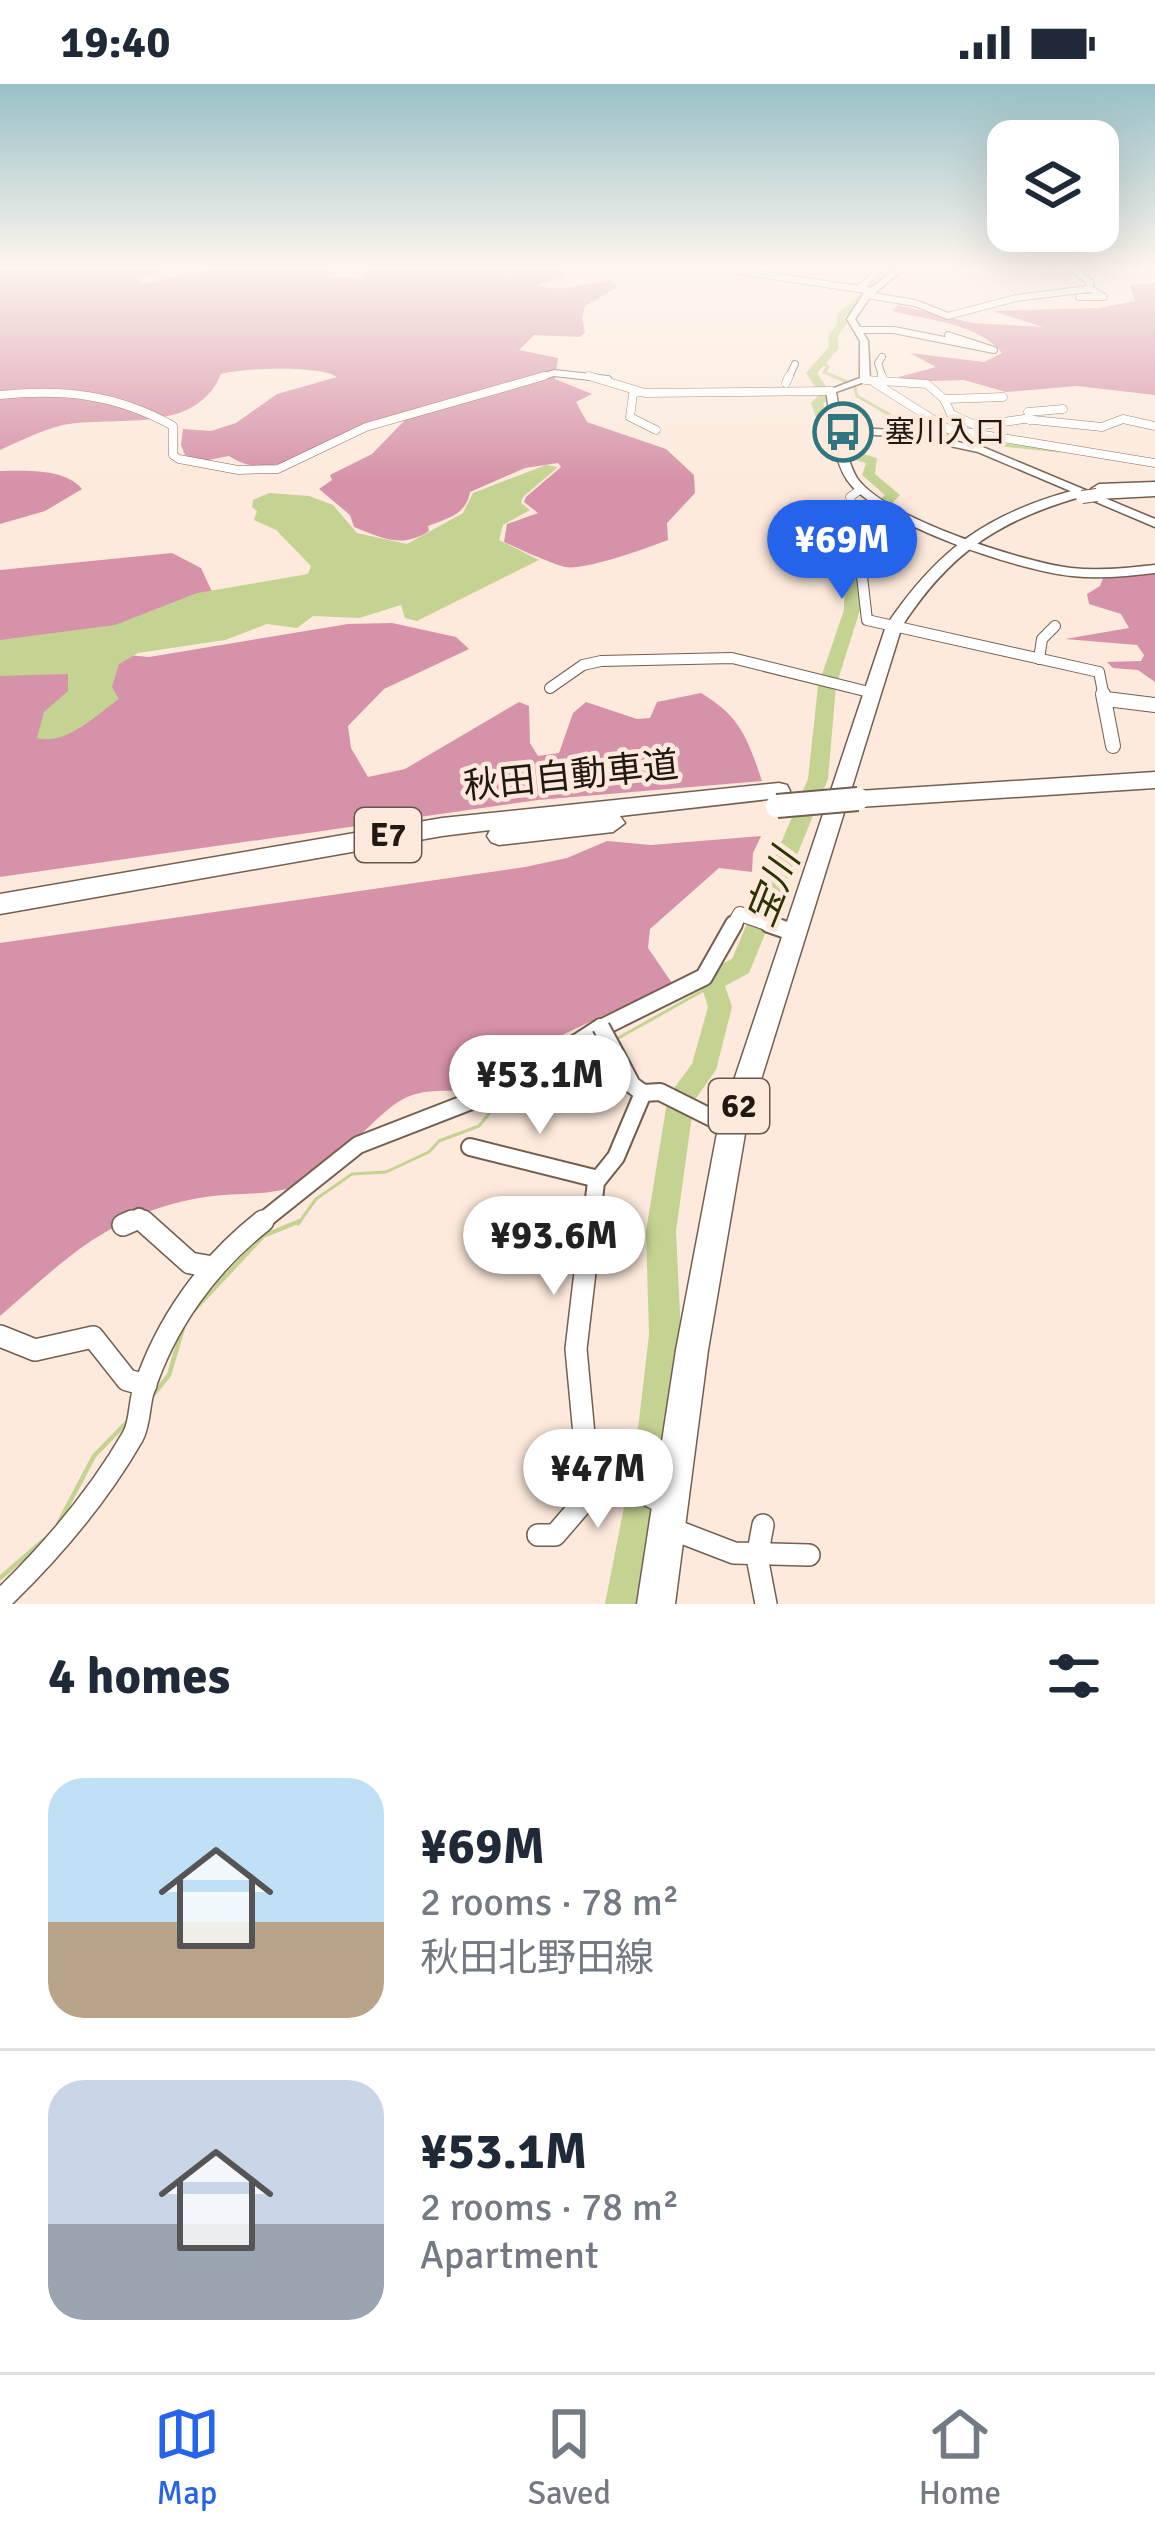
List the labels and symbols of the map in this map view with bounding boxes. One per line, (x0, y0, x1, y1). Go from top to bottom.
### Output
bus stop icon: 塞川入口 (812, 401, 874, 463)
place label: 塞川入口 (885, 414, 1005, 451)
pin: ¥69M (771, 500, 913, 602)
street label: 秋田自動車道 (461, 742, 681, 810)
road number: E7 (355, 808, 421, 862)
water label: 宝川 (736, 839, 811, 933)
pin: ¥53.1M (442, 1035, 638, 1137)
road number: 62 (709, 1079, 769, 1133)
pin: ¥93.6M (456, 1196, 652, 1298)
pin: ¥47M (527, 1429, 669, 1531)

